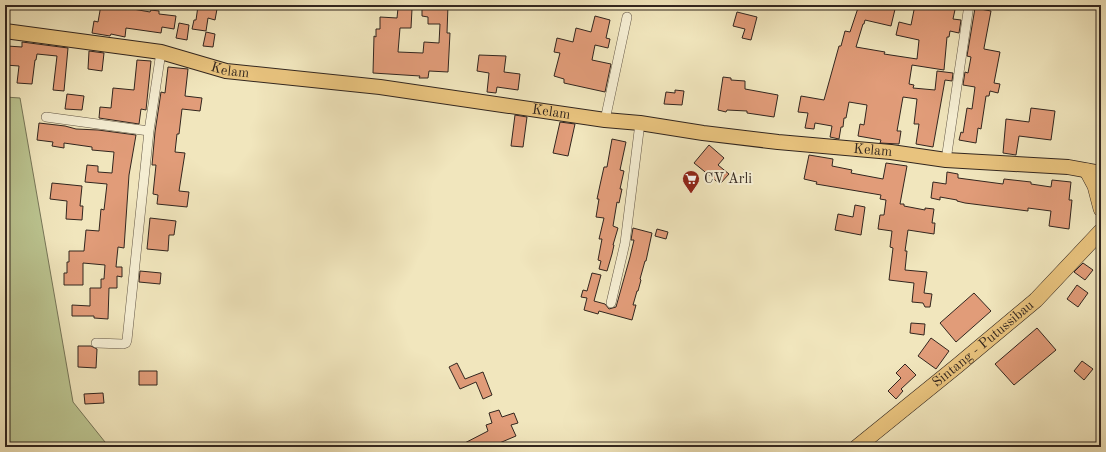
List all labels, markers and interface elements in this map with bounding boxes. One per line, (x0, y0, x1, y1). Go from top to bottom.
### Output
street label: Kelam (209, 60, 250, 80)
street label: Kelam (531, 102, 571, 122)
street label: Kelam (853, 142, 893, 159)
supermarket icon: CV Arli (681, 169, 701, 194)
place label: CV Arli (704, 172, 752, 186)
street label: Sintang - Putussibau (930, 298, 1037, 390)

